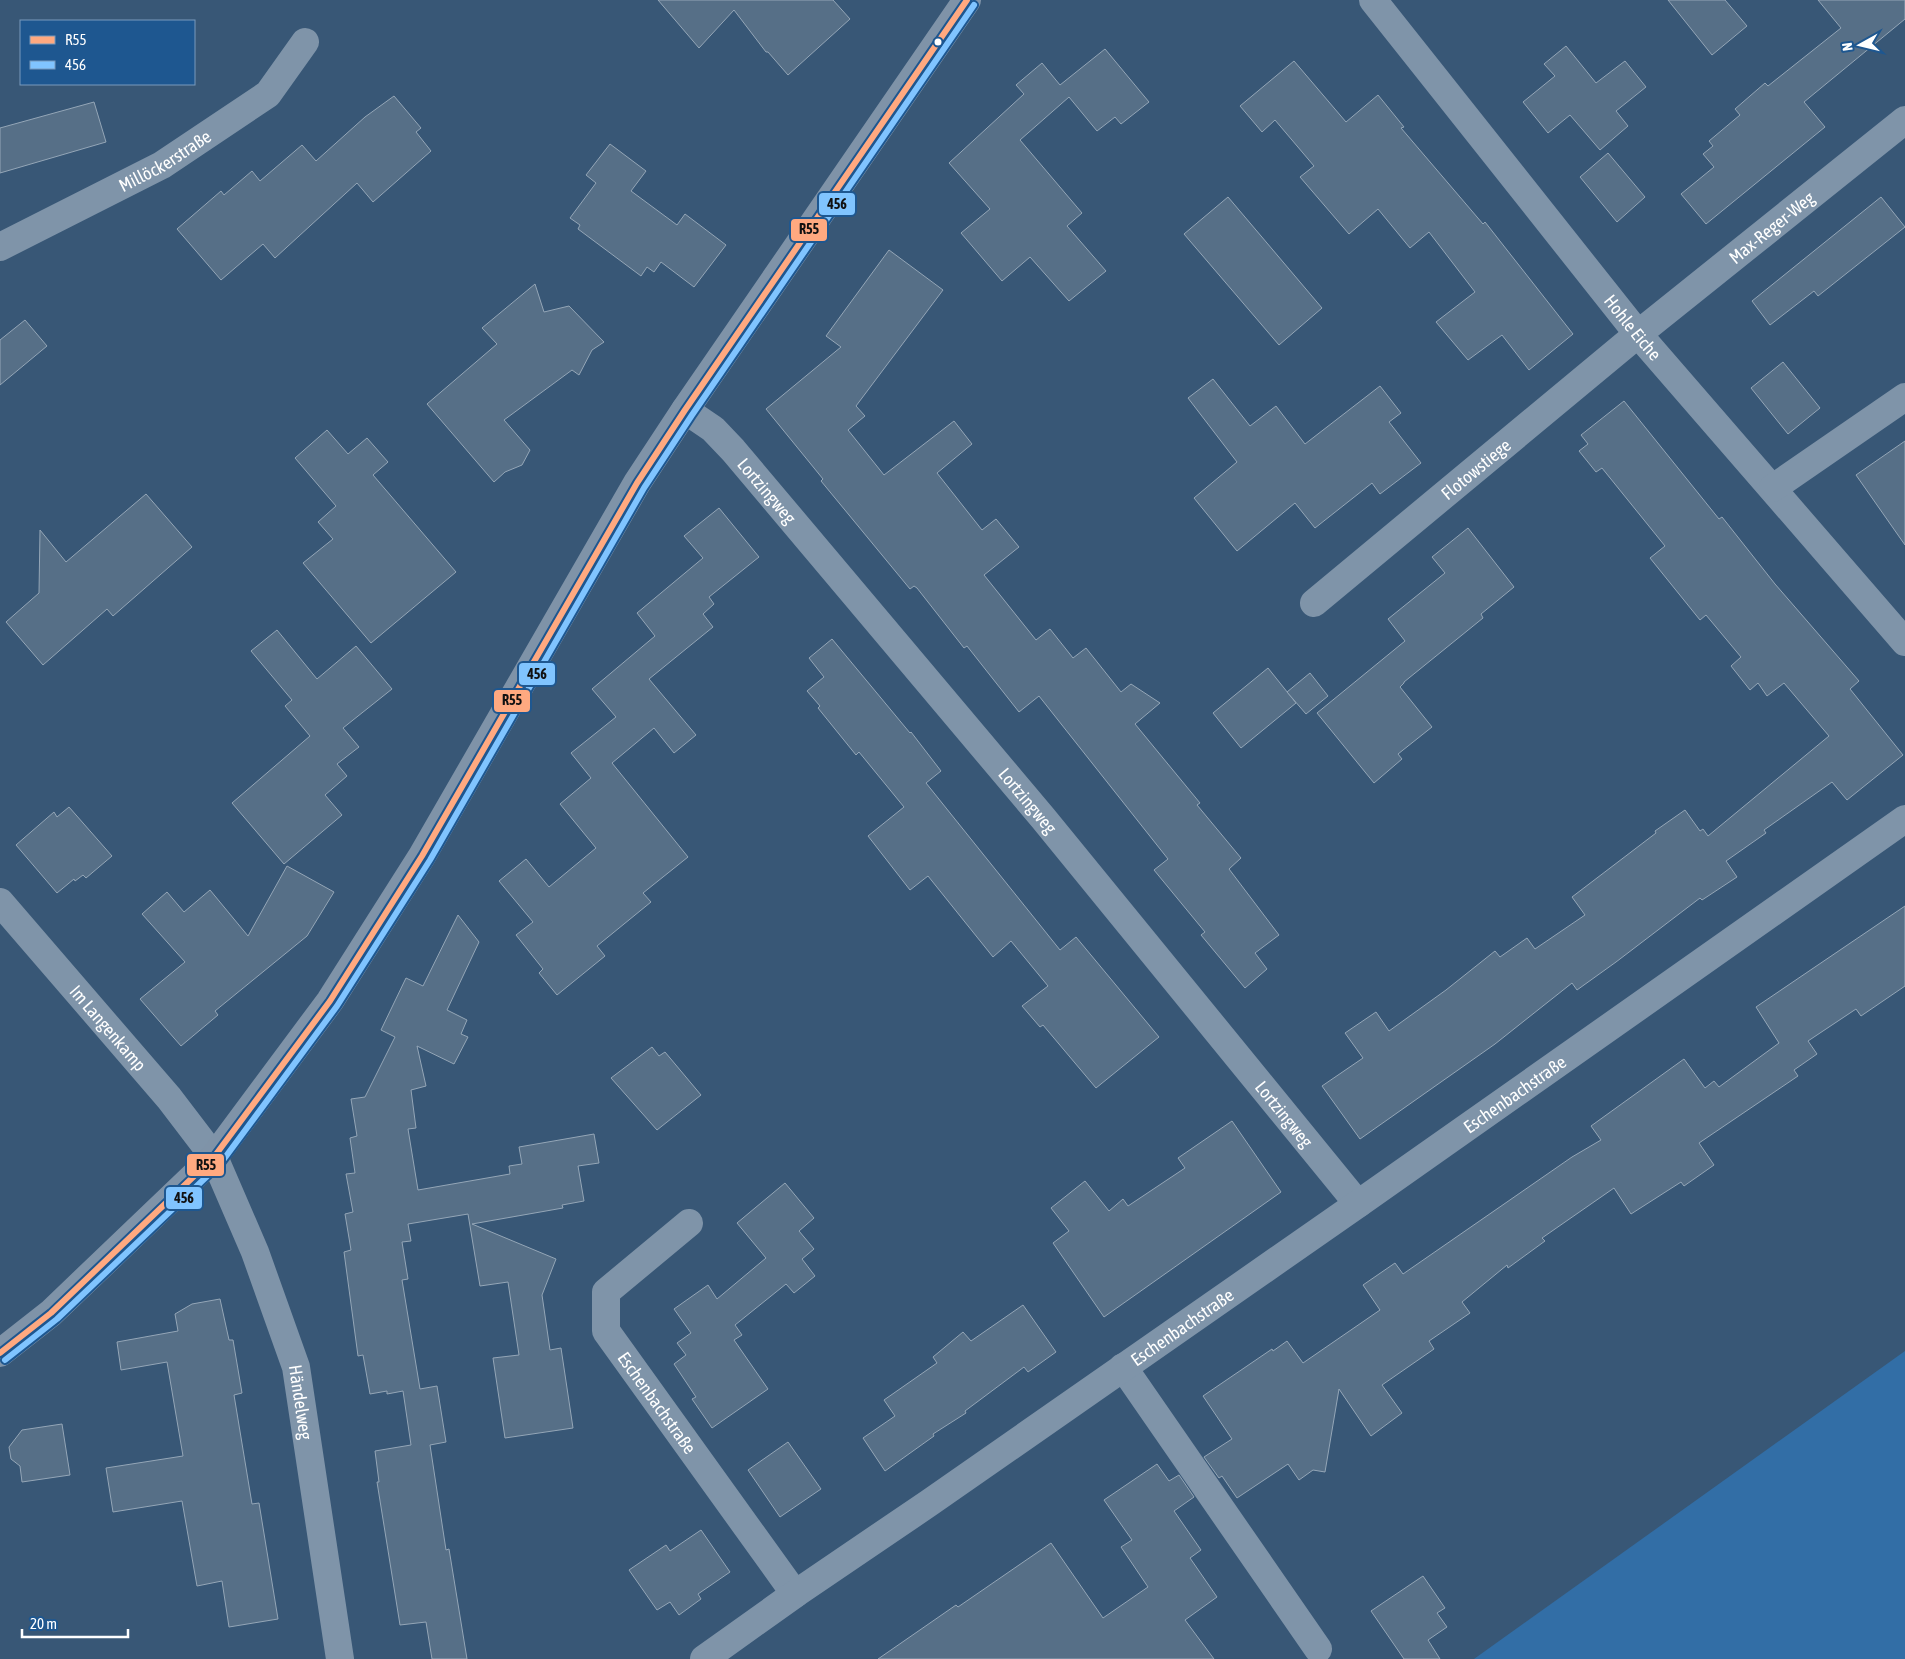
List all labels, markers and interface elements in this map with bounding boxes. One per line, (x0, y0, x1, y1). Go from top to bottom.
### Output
legend (20, 20, 195, 85)
north arrow (1835, 20, 1885, 70)
text: R55 (65, 31, 87, 48)
unlabelled marker (933, 37, 943, 47)
text: N (1839, 42, 1856, 52)
text: 456 (65, 56, 86, 73)
street label: Millöckerstraße (115, 125, 214, 196)
street label: Max-Reger-Weg (1724, 186, 1818, 268)
line badge: 456 (818, 192, 856, 216)
text: 456 (826, 196, 847, 212)
line badge: R55 (790, 218, 828, 242)
text: R55 (799, 221, 819, 237)
street label: Hohle Eiche (1600, 290, 1666, 364)
street label: Flotowstiege (1437, 434, 1515, 504)
street label: Lortzingweg (734, 454, 801, 528)
line badge: 456 (518, 662, 556, 686)
text: 456 (526, 666, 547, 682)
line badge: R55 (493, 689, 531, 713)
text: R55 (502, 692, 522, 708)
street label: Lortzingweg (995, 763, 1062, 838)
street label: Im Langenkamp (66, 981, 151, 1075)
street label: Eschenbachstraße (1459, 1051, 1570, 1137)
street label: Lortzingweg (1251, 1077, 1318, 1152)
line badge: R55 (186, 1153, 225, 1177)
text: R55 (196, 1157, 216, 1173)
line badge: 456 (165, 1186, 203, 1210)
text: 456 (173, 1190, 194, 1206)
street label: Eschenbachstraße (1127, 1284, 1237, 1370)
street label: Eschenbachstraße (614, 1348, 701, 1457)
street label: Händelweg (285, 1363, 317, 1441)
scale bar (22, 1606, 129, 1638)
text: 20 m (30, 1615, 57, 1632)

